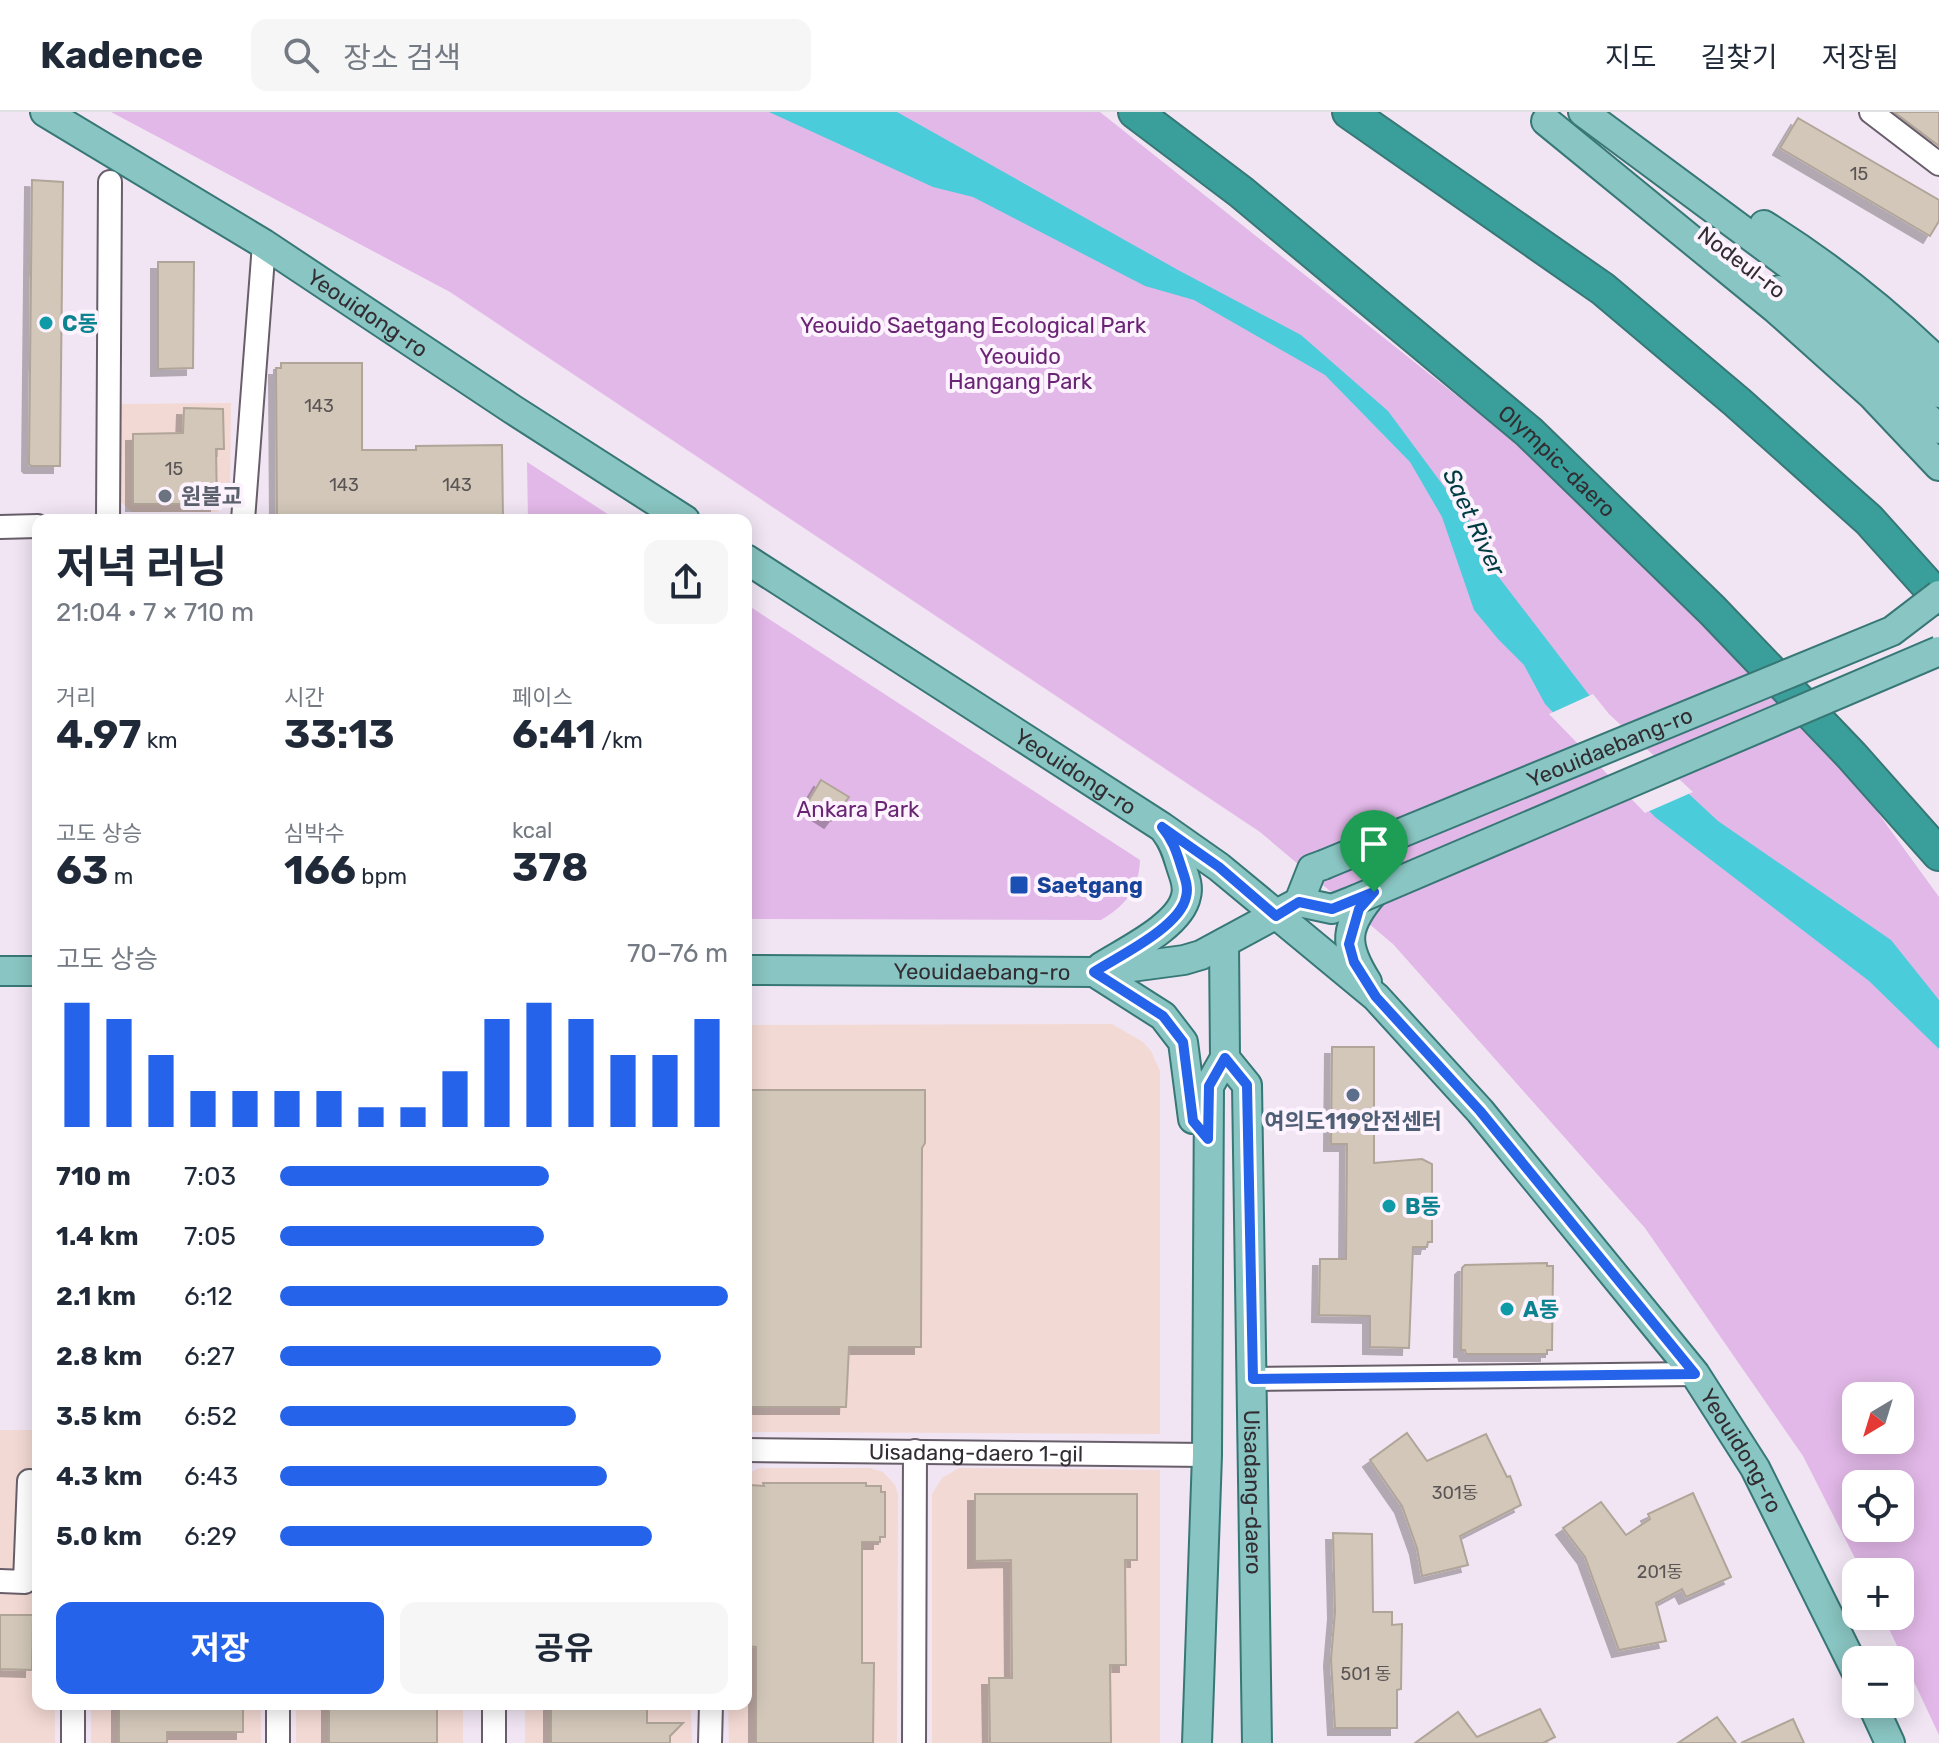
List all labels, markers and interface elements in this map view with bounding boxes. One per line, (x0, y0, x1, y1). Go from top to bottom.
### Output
search box (251, 19, 811, 91)
text: Kadence (40, 32, 203, 78)
icon: search (279, 33, 323, 77)
text: 장소 검색 (343, 40, 461, 76)
text: 지도 (1605, 41, 1656, 74)
text: 길찾기 (1700, 41, 1778, 74)
text: 저장됨 (1822, 41, 1899, 74)
house number: 15 (1850, 163, 1868, 185)
street label: Nodeul-ro (1692, 221, 1791, 304)
street label: Yeouidong-ro (302, 263, 433, 363)
place label: C동 (62, 310, 98, 337)
park label: Yeouido Saetgang Ecological Park (800, 312, 1147, 339)
marker: C동 (37, 314, 55, 332)
park label: Yeouido Hangang Park (948, 343, 1093, 395)
house number: 143 (304, 395, 334, 417)
street label: Olympic-daero (1493, 399, 1621, 523)
house number: 15 (165, 458, 183, 480)
water label: Saet River (1437, 464, 1511, 580)
house number: 143 (329, 474, 359, 496)
house number: 143 (442, 474, 472, 496)
place label: 원불교 (181, 483, 242, 510)
marker: 원불교 (156, 487, 174, 505)
button: share (644, 540, 728, 624)
text: 저녁 러닝 (56, 541, 227, 593)
text: 21:04 · 7 × 710 m (56, 597, 254, 628)
text: 거리 (56, 684, 96, 711)
text: 시간 (284, 684, 324, 711)
text: 페이스 (512, 684, 573, 711)
street label: Yeouidaebang-ro (1523, 701, 1697, 794)
text: 4.97 (56, 711, 141, 758)
text: 33:13 (284, 711, 395, 758)
text: 6:41 (512, 711, 596, 758)
street label: Yeouidong-ro (1009, 723, 1141, 821)
text: km (141, 727, 178, 754)
text: /km (596, 727, 643, 754)
park label: Ankara Park (797, 796, 920, 823)
pin (1340, 810, 1408, 892)
text: kcal (512, 817, 552, 844)
text: 고도 상승 (56, 820, 142, 847)
text: 심박수 (284, 820, 345, 847)
icon: arrive (1352, 822, 1396, 866)
text: 378 (512, 844, 588, 891)
text: 63 (56, 847, 108, 894)
text: 166 (284, 847, 356, 894)
text: m (108, 863, 133, 890)
text: bpm (356, 863, 407, 890)
place label: Saetgang (1037, 872, 1143, 899)
marker: Saetgang (1008, 874, 1030, 896)
text: 70–76 m (627, 938, 728, 969)
text: 고도 상승 (56, 944, 158, 975)
street label: Yeouidaebang-ro (894, 958, 1070, 986)
marker: 여의도119안전센터 (1344, 1086, 1362, 1104)
place label: 여의도119안전센터 (1264, 1108, 1442, 1135)
text: 710 m (56, 1161, 131, 1192)
text: 7:03 (184, 1161, 236, 1192)
place label: B동 (1405, 1193, 1441, 1220)
marker: B동 (1380, 1197, 1398, 1215)
text: 1.4 km (56, 1221, 138, 1252)
text: 7:05 (184, 1221, 236, 1252)
text: 2.1 km (56, 1281, 136, 1312)
text: 6:12 (184, 1281, 233, 1312)
place label: A동 (1523, 1296, 1559, 1323)
marker: A동 (1498, 1300, 1516, 1318)
text: 2.8 km (56, 1341, 142, 1372)
text: 6:27 (184, 1341, 235, 1372)
north arrow (1842, 1382, 1914, 1454)
map controls (1842, 1382, 1914, 1718)
street label: Yeouidong-ro (1694, 1384, 1788, 1517)
text: 3.5 km (56, 1401, 142, 1432)
text: 6:52 (184, 1401, 237, 1432)
street label: Uisadang-daero (1238, 1409, 1267, 1575)
street label: Uisadang-daero 1-gil (869, 1438, 1083, 1468)
text: 4.3 km (56, 1461, 143, 1492)
text: 6:43 (184, 1461, 238, 1492)
button: locate (1842, 1470, 1914, 1542)
house number: 301동 (1432, 1482, 1478, 1504)
text: 5.0 km (56, 1521, 142, 1552)
text: 6:29 (184, 1521, 237, 1552)
button: + (1842, 1558, 1914, 1630)
house number: 201동 (1637, 1561, 1683, 1583)
button: 저장 (56, 1602, 384, 1694)
button: 공유 (400, 1602, 728, 1694)
button: − (1842, 1646, 1914, 1718)
house number: 501 동 (1341, 1663, 1391, 1685)

